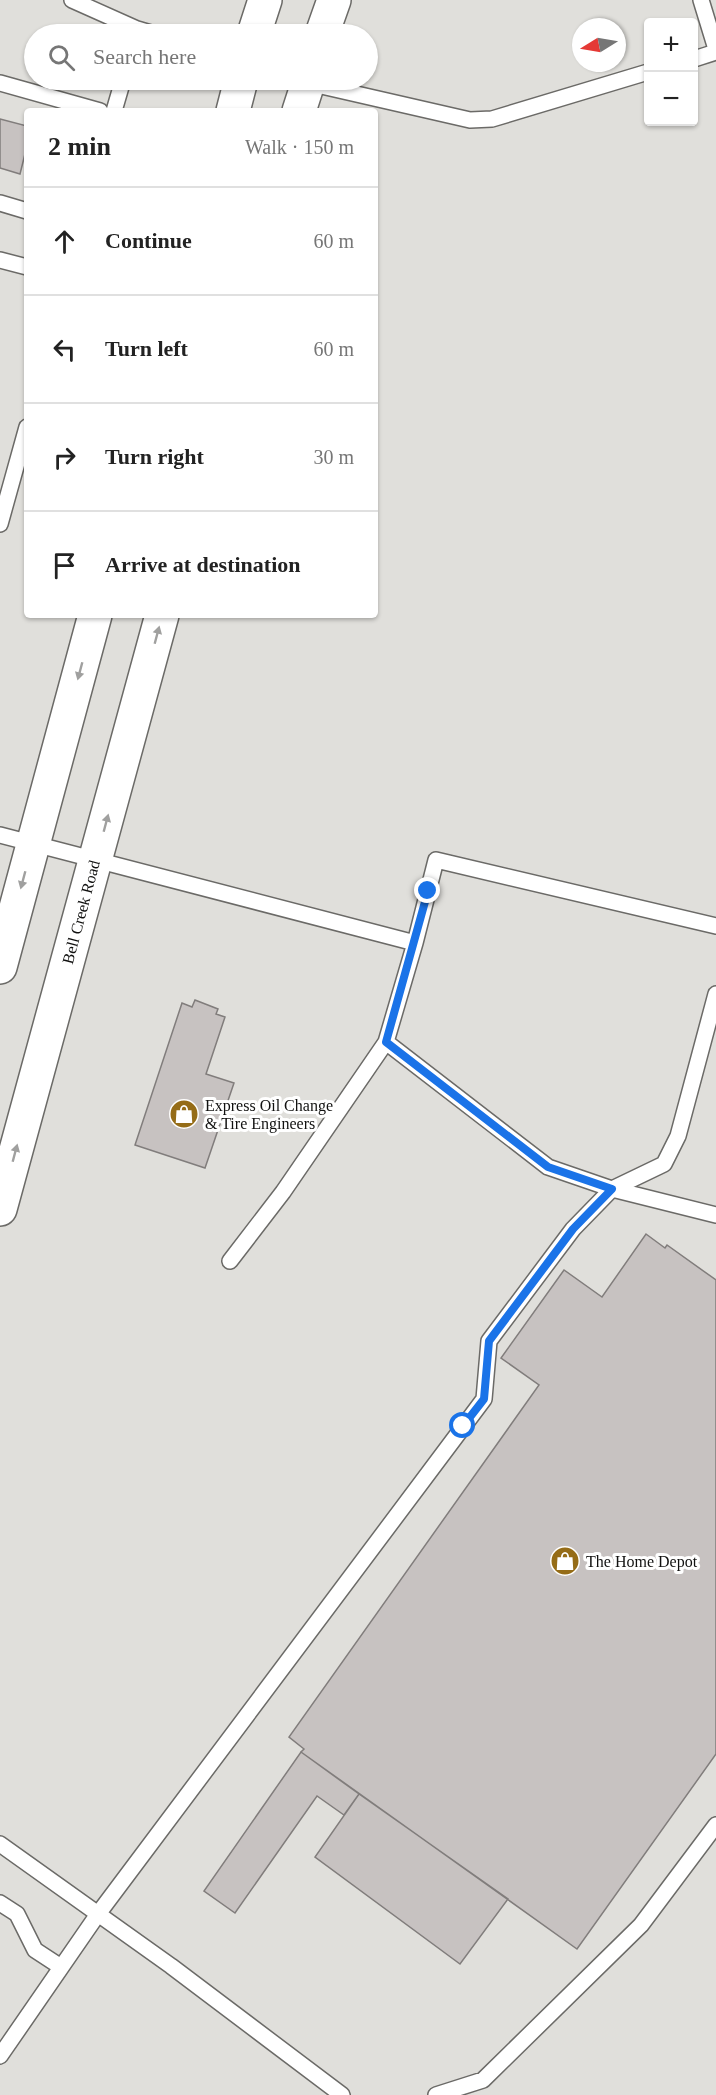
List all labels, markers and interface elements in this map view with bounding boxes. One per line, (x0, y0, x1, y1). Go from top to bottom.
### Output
north arrow (572, 18, 626, 72)
map controls (644, 18, 698, 126)
button: + (644, 18, 698, 72)
search box (24, 24, 378, 90)
icon: search (45, 41, 78, 74)
text: Search here (93, 44, 196, 69)
button: − (644, 72, 698, 126)
text: 2 min (48, 132, 111, 161)
text: Walk · 150 m (245, 136, 354, 158)
icon: ahead (48, 225, 81, 258)
text: Continue (105, 228, 192, 253)
text: 60 m (313, 230, 354, 252)
icon: left (48, 333, 81, 366)
text: Turn left (105, 336, 188, 361)
text: 60 m (313, 338, 354, 360)
icon: right (48, 441, 81, 474)
text: Turn right (105, 444, 204, 469)
text: 30 m (313, 446, 354, 468)
icon: arrive (48, 549, 81, 582)
text: Arrive at destination (105, 552, 301, 577)
one-way arrow (153, 626, 162, 644)
one-way arrow (74, 662, 84, 681)
one-way arrow (102, 814, 111, 832)
street label: Bell Creek Road (59, 858, 103, 966)
one-way arrow (18, 871, 27, 889)
route end (414, 877, 440, 903)
place label: Express Oil Change & Tire Engineers (205, 1097, 333, 1133)
shop icon: Express Oil Change & Tire Engineers (168, 1098, 200, 1130)
one-way arrow (11, 1144, 21, 1162)
route start (449, 1412, 475, 1438)
shop icon: The Home Depot (549, 1545, 581, 1577)
place label: The Home Depot (586, 1553, 698, 1571)

